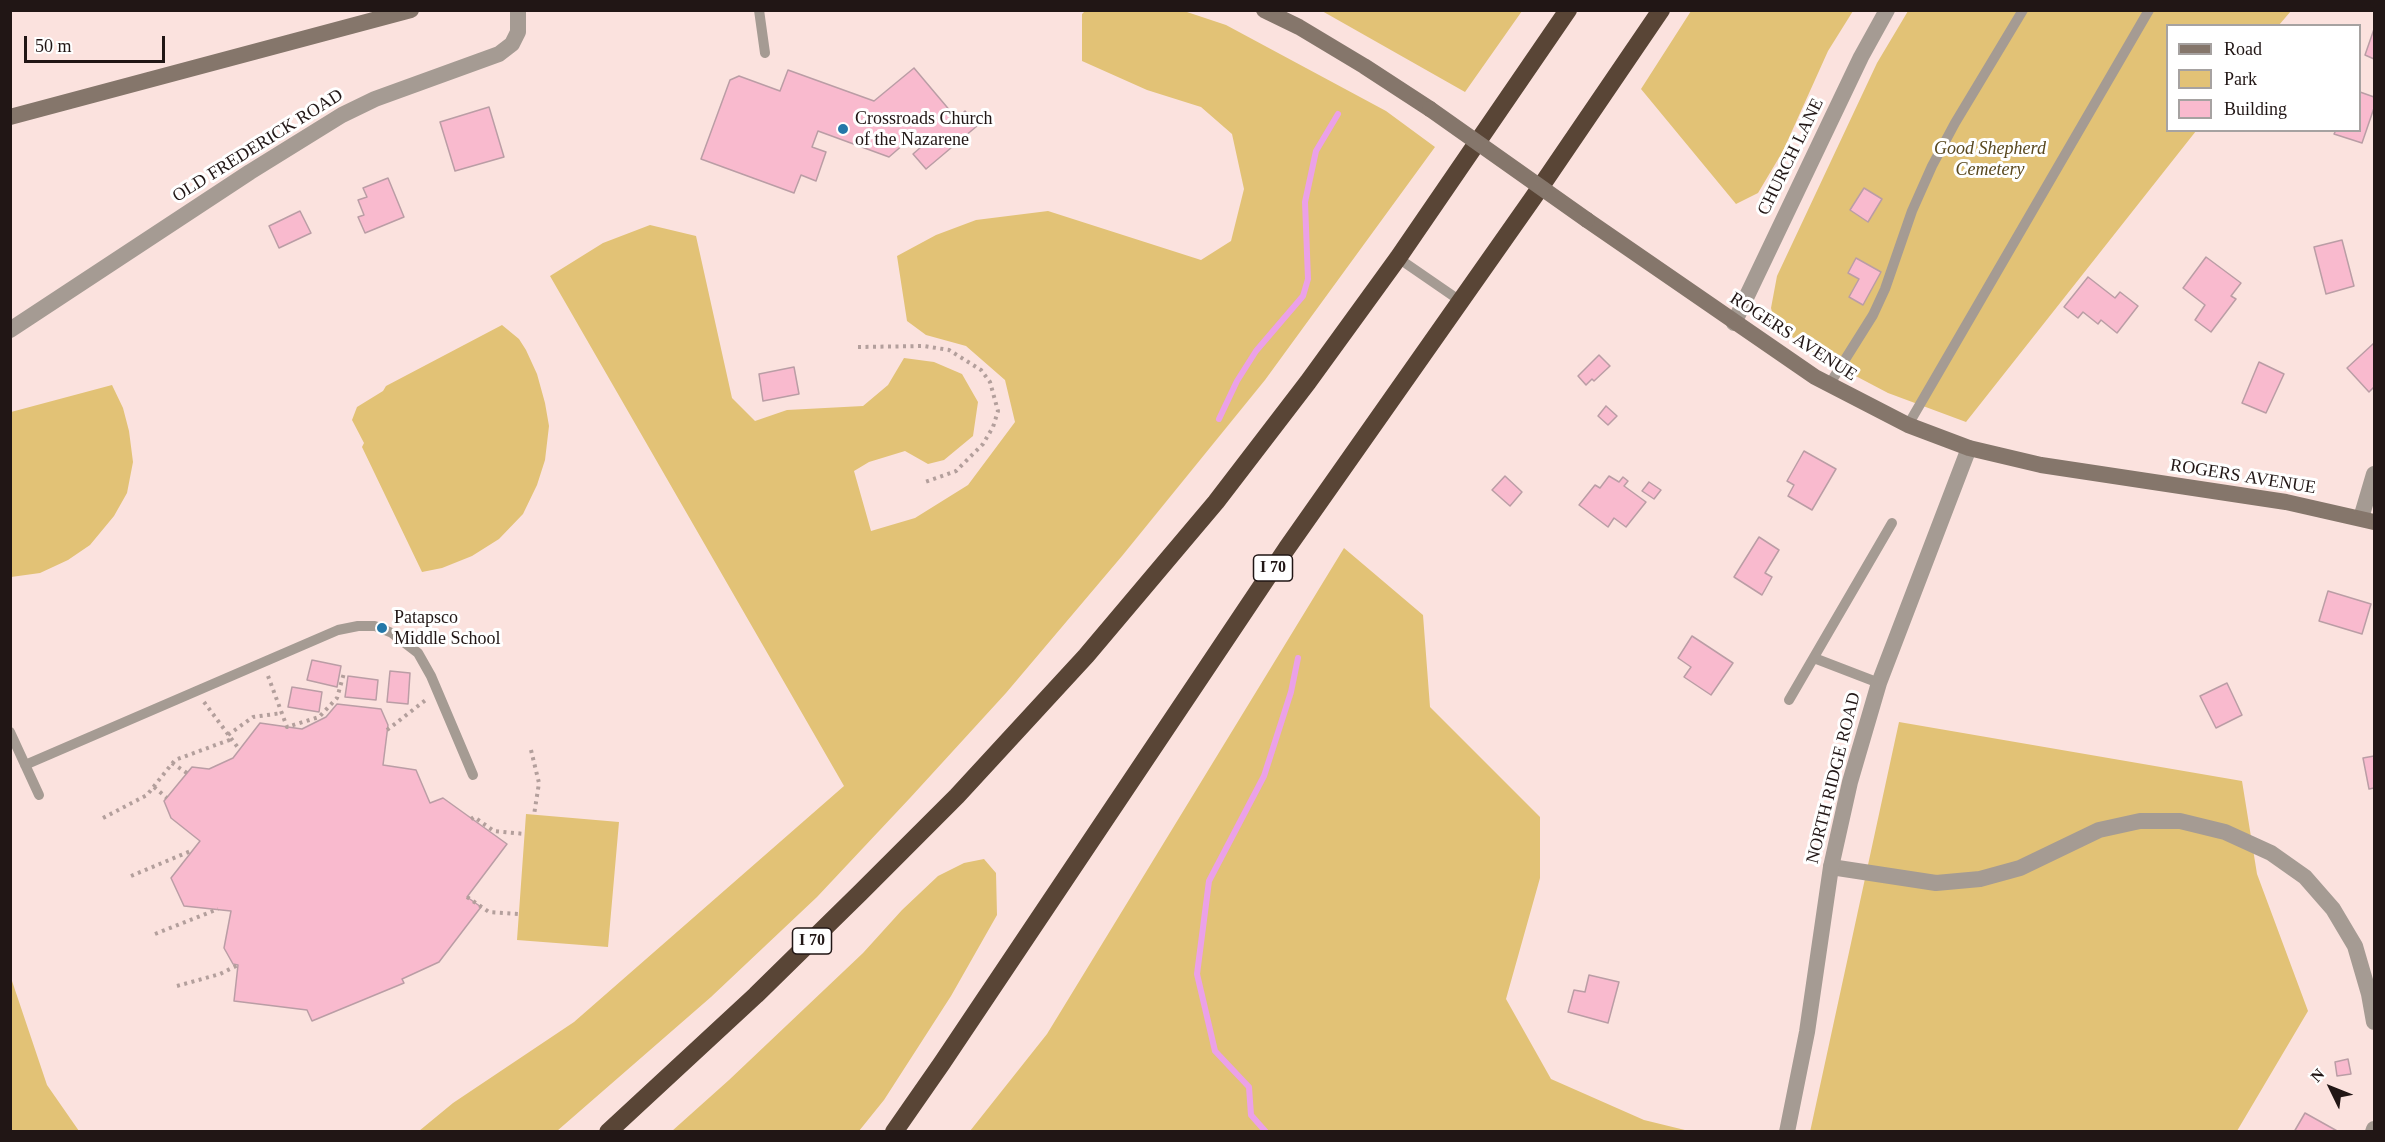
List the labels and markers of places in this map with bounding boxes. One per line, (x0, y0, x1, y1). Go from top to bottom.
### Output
place label: Crossroads Church of the Nazarene (855, 108, 992, 150)
marker: Crossroads Church of the Nazarene (836, 122, 850, 136)
place label: Patapsco Middle School (394, 607, 500, 650)
marker: Patapsco Middle School (375, 621, 389, 635)

